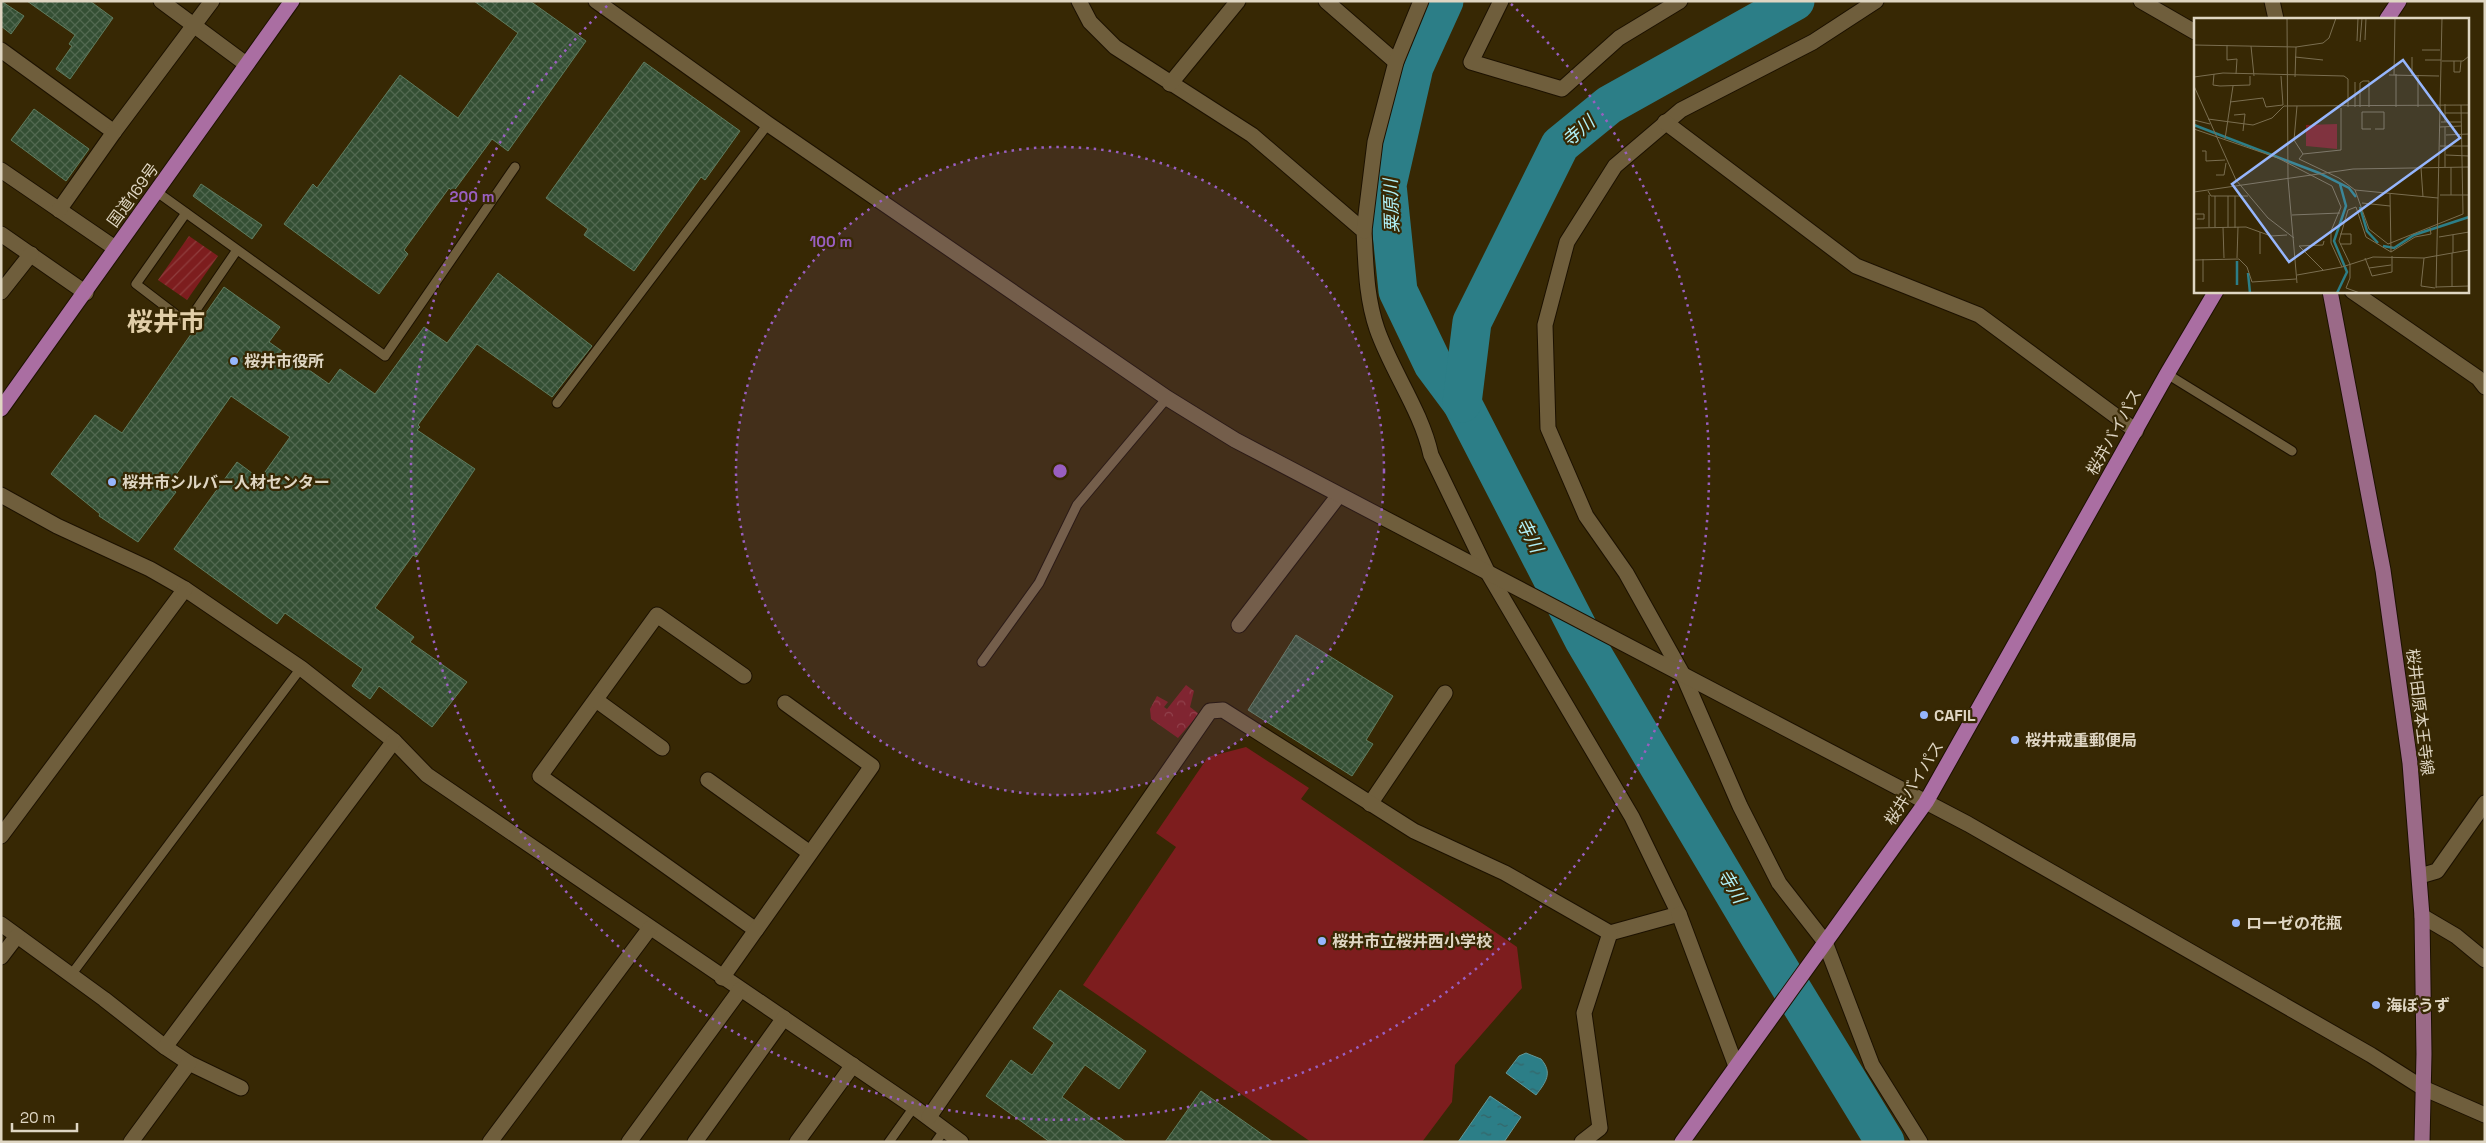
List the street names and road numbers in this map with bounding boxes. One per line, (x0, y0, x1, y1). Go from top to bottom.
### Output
street label: 国道169号 (103, 159, 163, 231)
street label: 桜井バイパス (2082, 385, 2146, 479)
street label: 桜井田原本王寺線 (2402, 647, 2438, 777)
street label: 桜井バイパス (1880, 737, 1948, 829)

